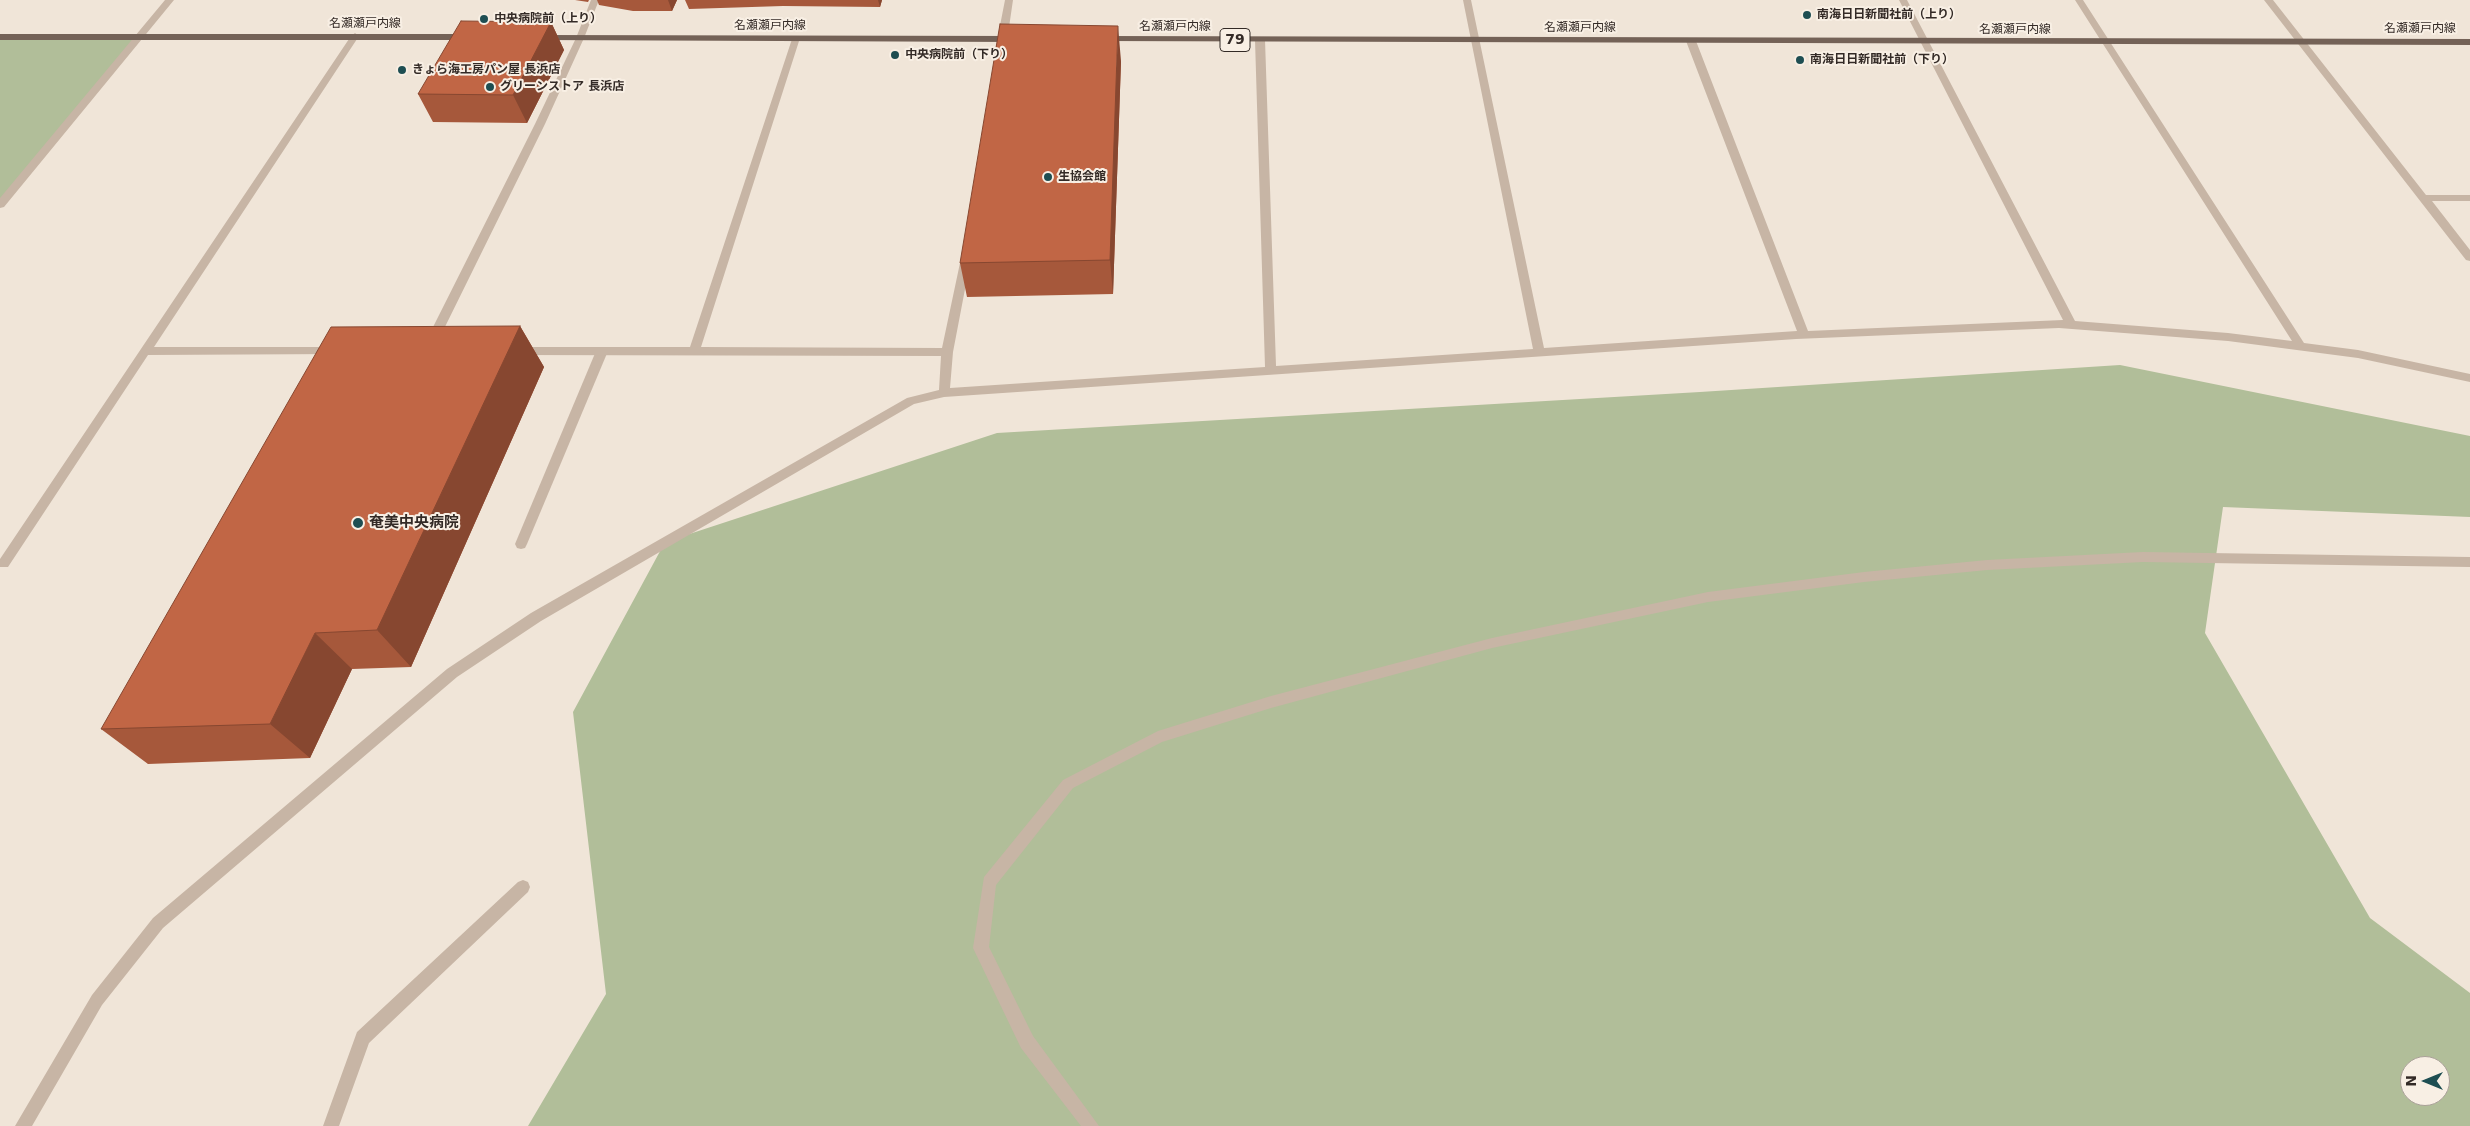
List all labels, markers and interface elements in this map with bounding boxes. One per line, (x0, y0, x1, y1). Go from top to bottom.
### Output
place label: 南海日日新聞社前（上り） (1817, 8, 1961, 22)
marker: 南海日日新聞社前（上り） (1801, 9, 1813, 21)
place label: 中央病院前（上り） (494, 12, 602, 26)
marker: 中央病院前（上り） (478, 13, 490, 25)
street label: 名瀬瀬戸内線 (329, 17, 401, 31)
street label: 名瀬瀬戸内線 (734, 19, 806, 33)
street label: 名瀬瀬戸内線 (1139, 20, 1211, 34)
street label: 名瀬瀬戸内線 (1544, 21, 1616, 35)
street label: 名瀬瀬戸内線 (2384, 22, 2456, 36)
street label: 名瀬瀬戸内線 (1979, 23, 2051, 37)
road number: 79 (1220, 28, 1250, 52)
place label: 中央病院前（下り） (905, 48, 1013, 62)
marker: 中央病院前（下り） (889, 49, 901, 61)
place label: 南海日日新聞社前（下り） (1810, 53, 1954, 67)
marker: 南海日日新聞社前（下り） (1794, 54, 1806, 66)
place label: きょら海工房パン屋 長浜店 (412, 63, 560, 77)
marker: きょら海工房パン屋 長浜店 (396, 64, 408, 76)
place label: グリーンストア 長浜店 (500, 80, 624, 94)
marker: グリーンストア 長浜店 (484, 81, 496, 93)
place label: 生協会館 (1058, 170, 1106, 184)
marker: 生協会館 (1042, 171, 1054, 183)
place label: 奄美中央病院 (369, 514, 459, 532)
marker: 奄美中央病院 (351, 516, 365, 530)
north arrow (2400, 1056, 2450, 1106)
text: N (2403, 1075, 2419, 1087)

